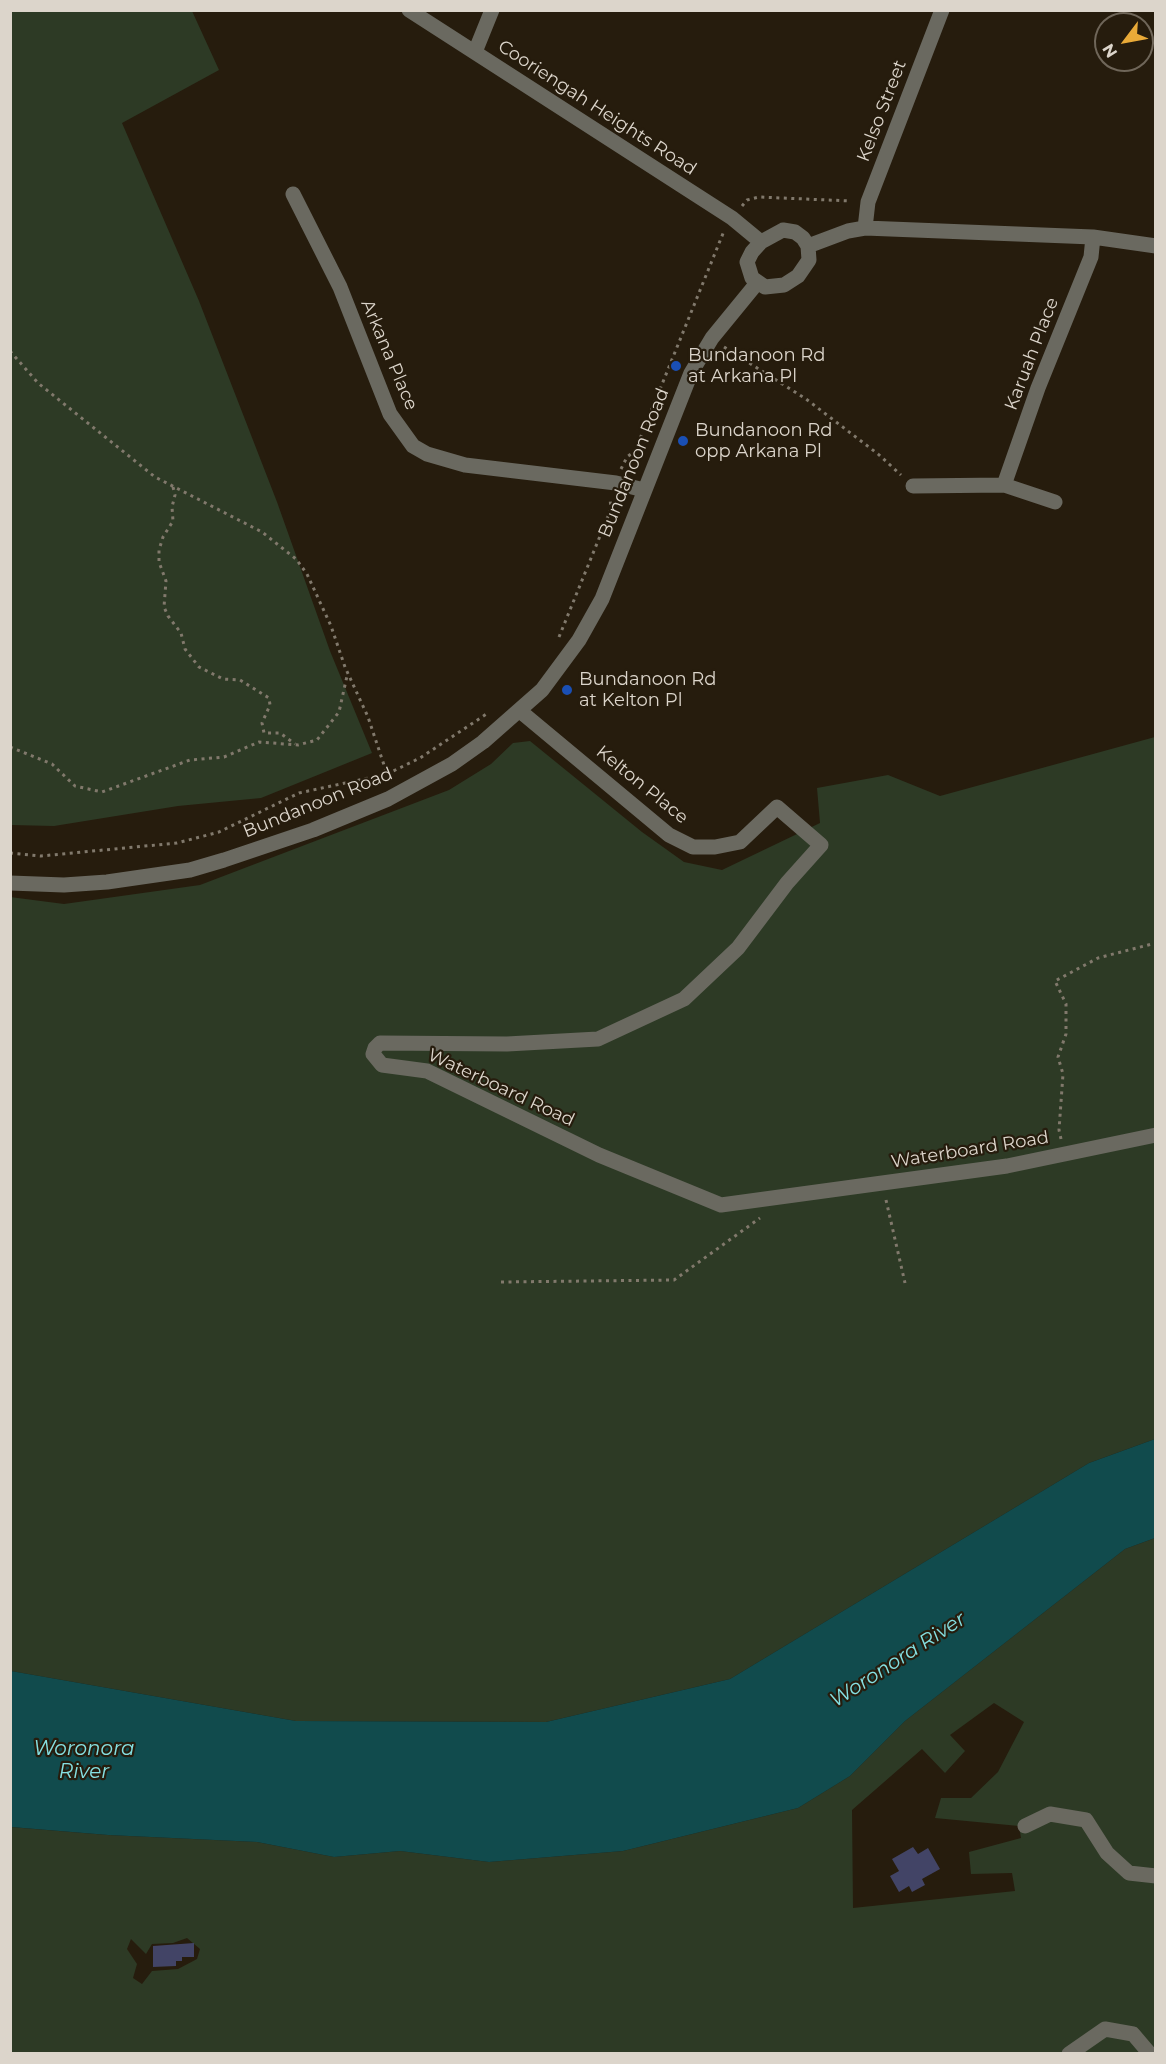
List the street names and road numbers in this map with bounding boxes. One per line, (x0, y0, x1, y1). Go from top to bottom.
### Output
street label: Cooriengah Heights Road (494, 36, 700, 180)
street label: Kelso Street (853, 57, 911, 165)
street label: Karuah Place (1001, 294, 1063, 414)
street label: Arkana Place (356, 297, 422, 413)
street label: Bundanoon Road (594, 385, 674, 541)
street label: Kelton Place (592, 741, 692, 829)
street label: Bundanoon Road (240, 763, 396, 843)
street label: Waterboard Road (424, 1044, 578, 1132)
street label: Waterboard Road (890, 1127, 1050, 1173)

